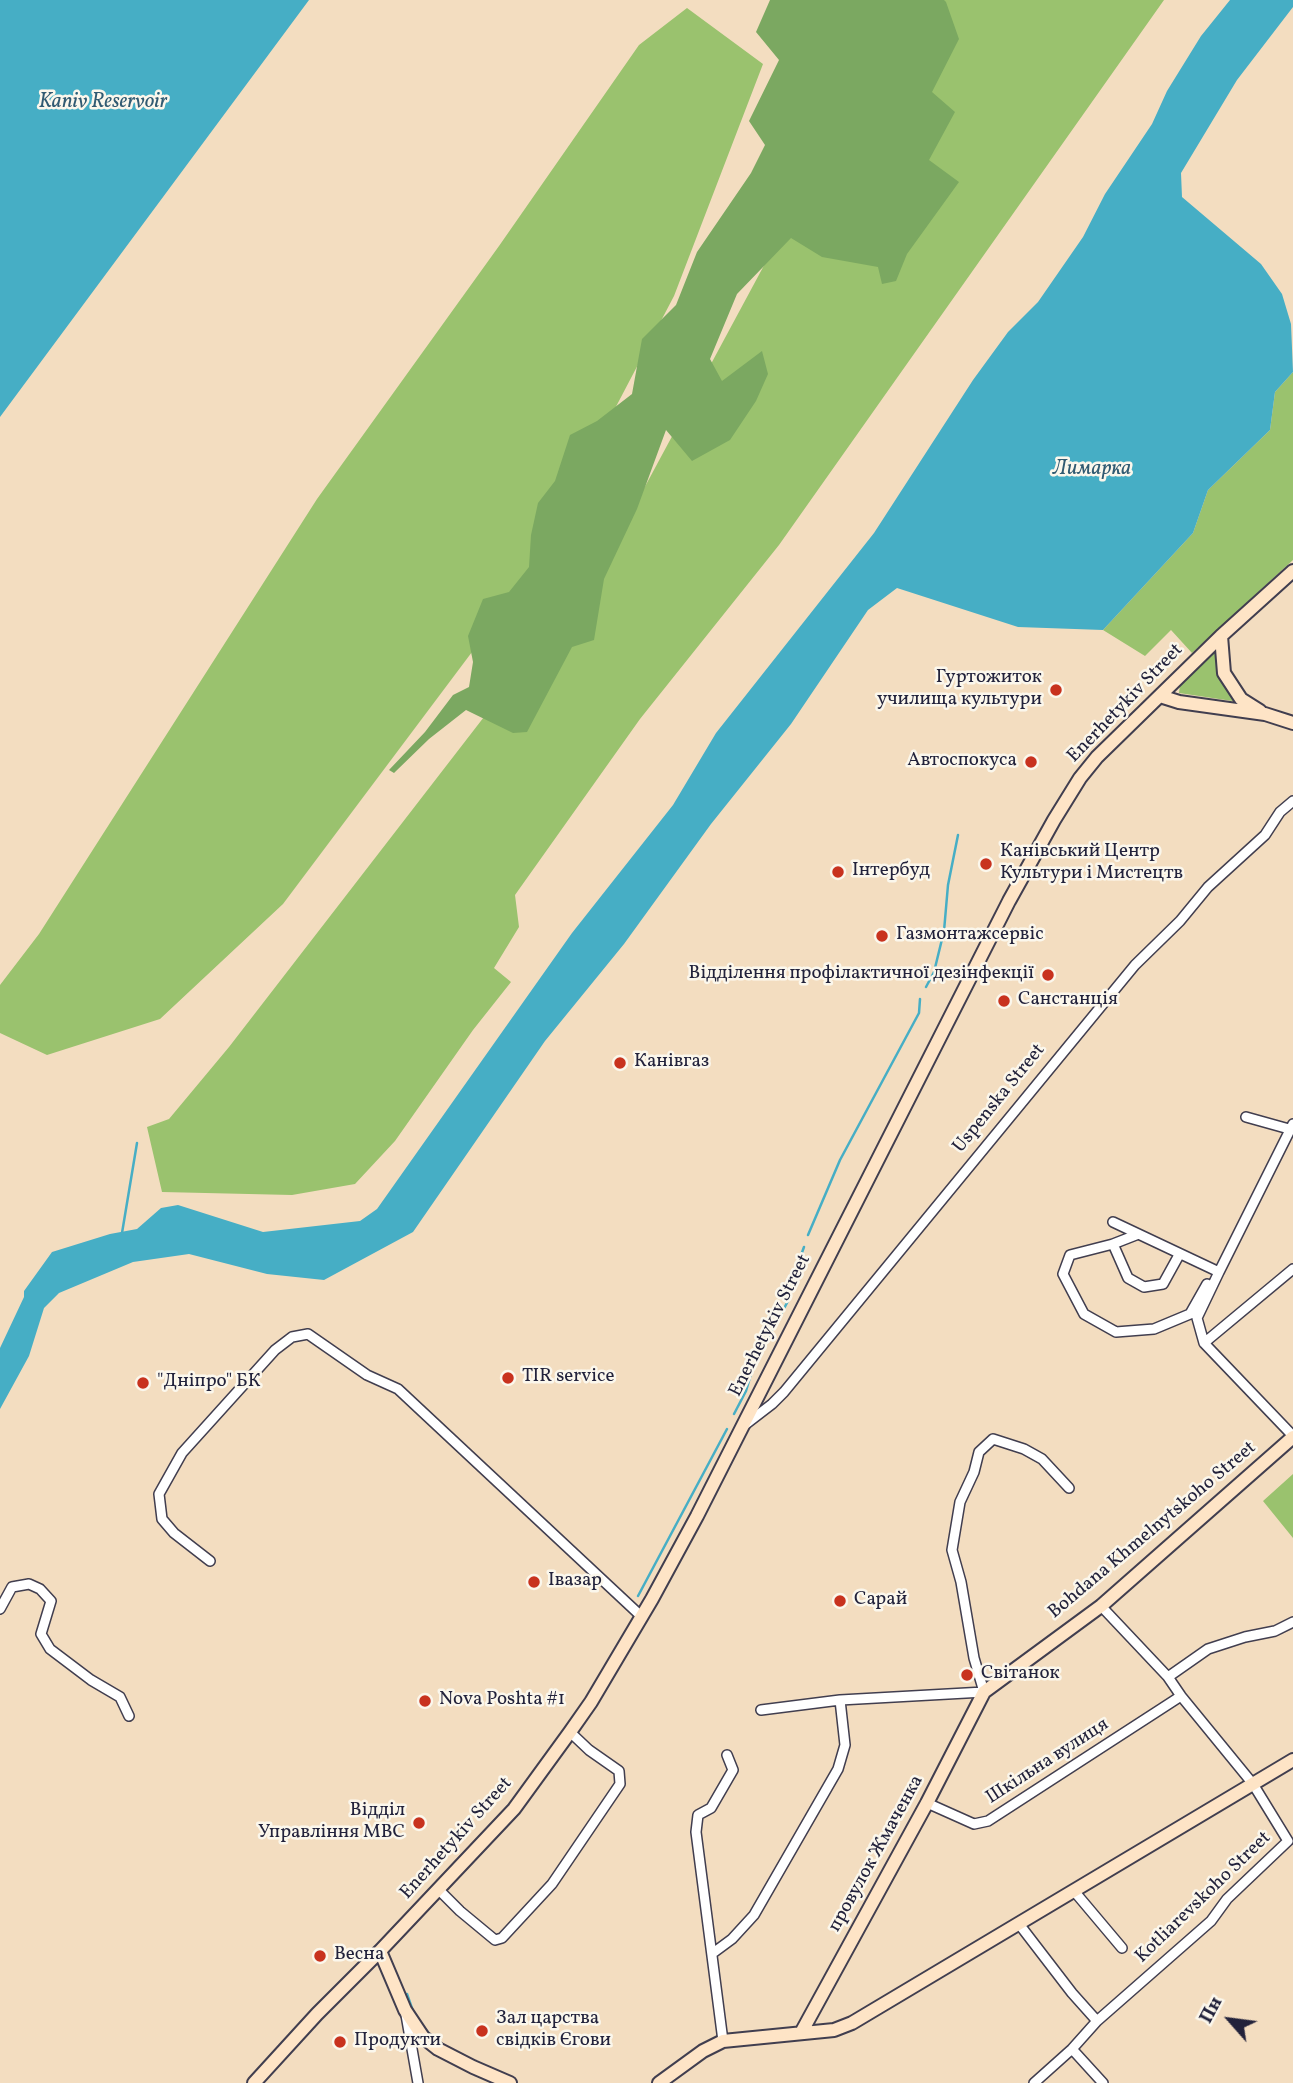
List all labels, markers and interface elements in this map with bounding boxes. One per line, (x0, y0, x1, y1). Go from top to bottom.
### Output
water label: Kaniv Reservoir (39, 90, 167, 116)
water label: Лимарка (1053, 457, 1131, 483)
street label: Enerhetykiv Street (1063, 640, 1189, 768)
place label: Гуртожиток училища культури (877, 668, 1042, 712)
marker: Гуртожиток училища культури (1048, 682, 1064, 698)
place label: Автоспокуса (907, 751, 1017, 773)
marker: Автоспокуса (1023, 754, 1039, 770)
place label: Канівський Центр Культури і Мистецтв (1000, 842, 1183, 886)
marker: Канівський Центр Культури і Мистецтв (978, 856, 994, 872)
place label: Інтербуд (852, 861, 930, 883)
marker: Інтербуд (830, 864, 846, 880)
place label: Газмонтажсервіс (896, 925, 1044, 947)
marker: Газмонтажсервіс (874, 928, 890, 944)
place label: Відділення профілактичної дезінфекції (689, 964, 1034, 986)
marker: Відділення профілактичної дезінфекції (1040, 967, 1056, 983)
place label: Санстанція (1018, 990, 1118, 1012)
marker: Санстанція (996, 993, 1012, 1009)
street label: Uspenska Street (949, 1040, 1051, 1158)
place label: Канівгаз (634, 1052, 709, 1074)
marker: Канівгаз (612, 1055, 628, 1071)
street label: Enerhetykiv Street (725, 1251, 817, 1401)
place label: TIR service (522, 1367, 614, 1389)
marker: TIR service (500, 1370, 516, 1386)
place label: "Дніпро" БК (157, 1372, 261, 1394)
marker: "Дніпро" БК (135, 1375, 151, 1391)
street label: Bohdana Khmelnytskoho Street (1044, 1437, 1262, 1625)
place label: Івазар (548, 1571, 602, 1593)
marker: Івазар (526, 1574, 542, 1590)
place label: Сарай (854, 1590, 907, 1612)
marker: Сарай (832, 1593, 848, 1609)
place label: Світанок (981, 1664, 1060, 1686)
marker: Світанок (959, 1667, 975, 1683)
place label: Nova Poshta #1 (439, 1690, 565, 1712)
marker: Nova Poshta #1 (417, 1693, 433, 1709)
street label: Шкільна вулиця (982, 1714, 1114, 1810)
street label: провулок Жмаченка (824, 1772, 930, 1936)
street label: Enerhetykiv Street (396, 1773, 518, 1905)
place label: Відділ Управління МВС (258, 1801, 405, 1845)
marker: Відділ Управління МВС (411, 1815, 427, 1831)
street label: Kotliarevskoho Street (1131, 1827, 1277, 1969)
place label: Весна (334, 1945, 384, 1967)
marker: Весна (312, 1948, 328, 1964)
north arrow (1195, 1985, 1265, 2055)
text: Пн (1194, 1992, 1229, 2028)
place label: Зал царства свідків Єгови (496, 2009, 611, 2053)
marker: Зал царства свідків Єгови (474, 2023, 490, 2039)
place label: Продукти (354, 2031, 441, 2053)
marker: Продукти (332, 2034, 348, 2050)

